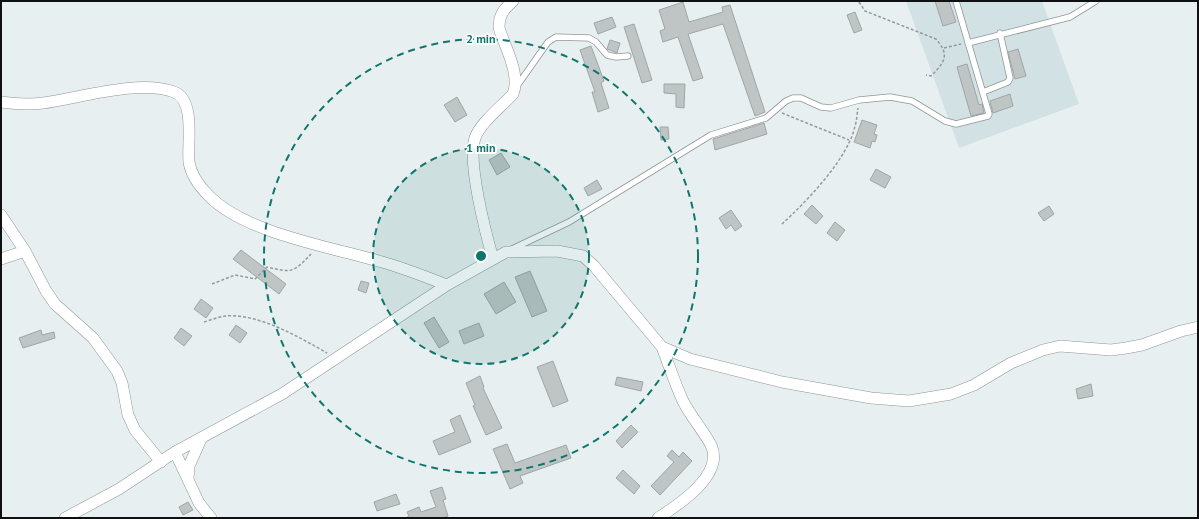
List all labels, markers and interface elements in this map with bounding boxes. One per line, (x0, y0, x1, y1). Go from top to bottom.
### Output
text: 2 min (466, 31, 496, 46)
text: 1 min (466, 140, 496, 155)
centre of rings (474, 249, 488, 263)

